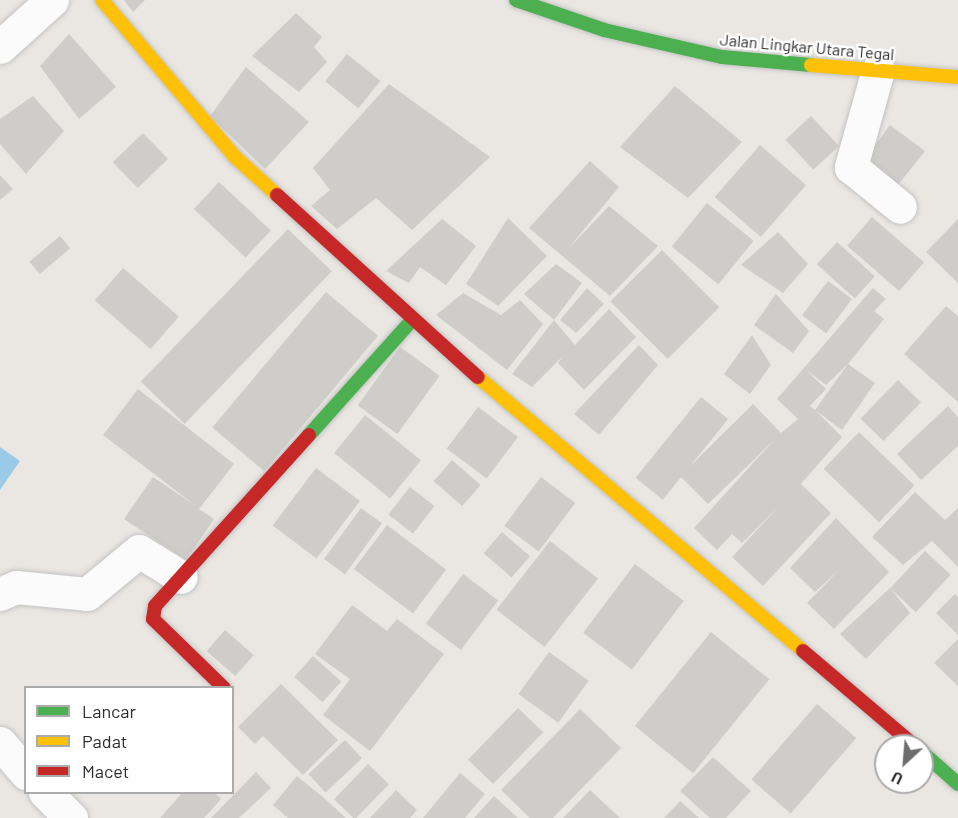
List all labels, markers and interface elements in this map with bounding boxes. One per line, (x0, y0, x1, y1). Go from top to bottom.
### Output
street label: Jalan Lingkar Utara Tegal (719, 30, 895, 64)
legend (24, 686, 234, 794)
text: Lancar (82, 700, 136, 722)
text: Padat (82, 730, 127, 752)
north arrow (874, 734, 934, 794)
text: Macet (82, 760, 129, 782)
text: U (888, 768, 905, 790)

